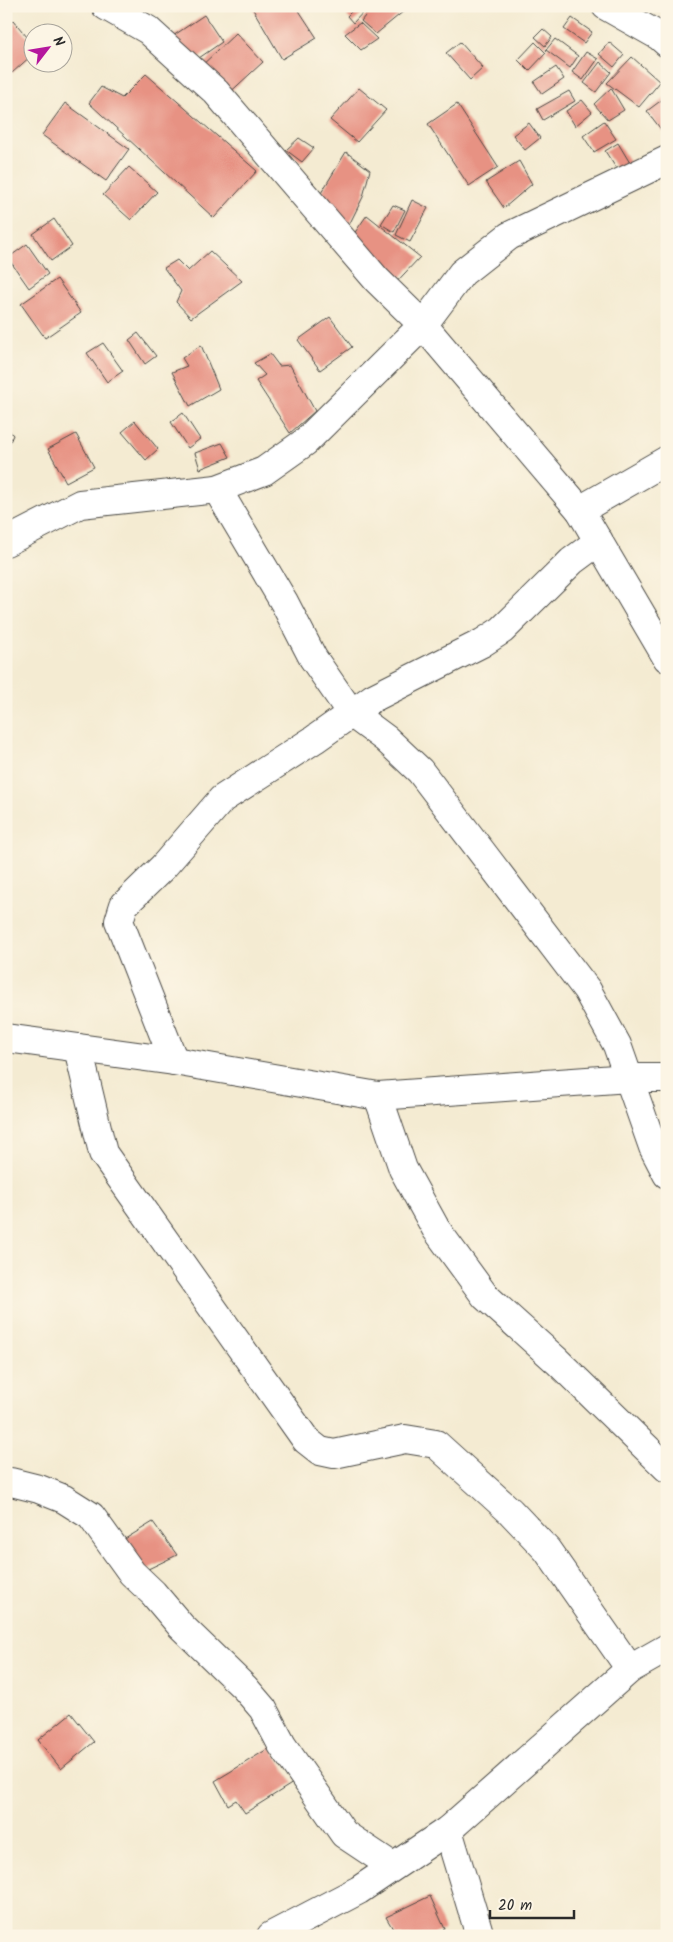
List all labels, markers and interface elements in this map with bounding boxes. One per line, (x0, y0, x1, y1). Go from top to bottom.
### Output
north arrow (22, 22, 72, 72)
text: N (47, 32, 70, 51)
scale bar (490, 1887, 574, 1919)
text: 20 m (498, 1894, 532, 1918)

